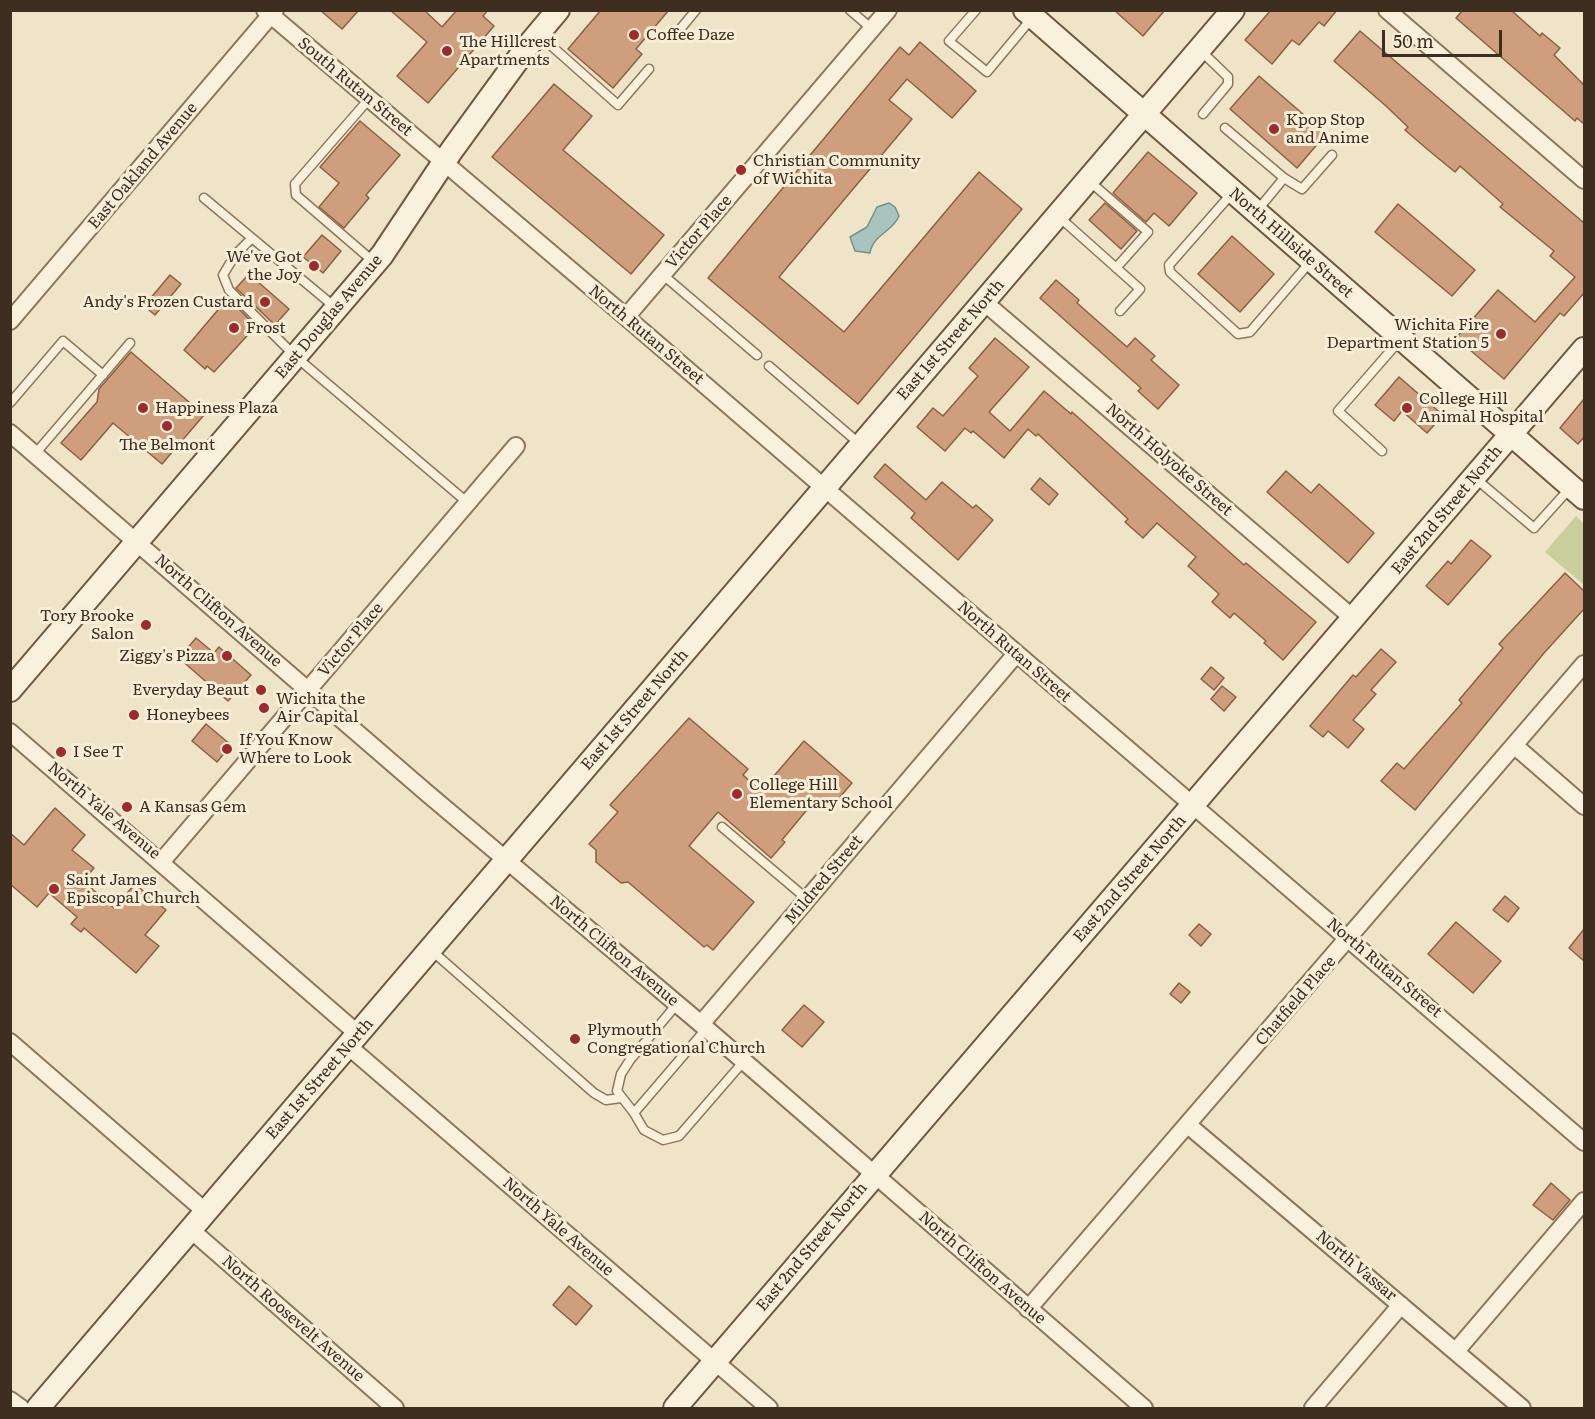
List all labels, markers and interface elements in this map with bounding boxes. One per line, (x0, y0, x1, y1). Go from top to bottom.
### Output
scale bar (1385, 18, 1505, 56)
place label: Coffee Daze (646, 25, 735, 45)
text: 50 m (1393, 27, 1434, 54)
marker: Coffee Daze (627, 28, 641, 42)
place label: The Hillcrest Apartments (459, 32, 556, 70)
street label: South Rutan Street (294, 33, 416, 141)
marker: The Hillcrest Apartments (440, 44, 454, 58)
street label: East Oakland Avenue (84, 99, 202, 233)
place label: Kpop Stop and Anime (1286, 110, 1369, 148)
marker: Kpop Stop and Anime (1267, 122, 1281, 136)
place label: Christian Community of Wichita (753, 151, 921, 189)
marker: Christian Community of Wichita (734, 163, 748, 177)
street label: North Hillside Street (1225, 184, 1357, 302)
street label: Victor Place (662, 191, 736, 273)
place label: We've Got the Joy (226, 247, 302, 285)
street label: East Douglas Avenue (271, 251, 387, 383)
marker: We've Got the Joy (307, 259, 321, 273)
street label: East 1st Street North (893, 276, 1009, 404)
street label: North Rutan Street (584, 281, 708, 389)
place label: Andy's Frozen Custard (83, 292, 253, 312)
marker: Andy's Frozen Custard (258, 295, 272, 309)
place label: Wichita Fire Department Station 5 (1326, 315, 1489, 353)
place label: Frost (246, 318, 286, 338)
marker: Frost (227, 321, 241, 335)
marker: Wichita Fire Department Station 5 (1494, 327, 1508, 341)
place label: College Hill Animal Hospital (1419, 389, 1544, 427)
place label: Happiness Plaza (155, 398, 278, 418)
street label: North Holyoke Street (1102, 400, 1236, 520)
marker: Happiness Plaza (136, 401, 150, 415)
marker: College Hill Animal Hospital (1400, 401, 1414, 415)
marker: The Belmont (160, 419, 174, 433)
place label: The Belmont (119, 435, 215, 455)
street label: East 2nd Street North (1387, 442, 1507, 578)
street label: North Clifton Avenue (150, 551, 286, 671)
street label: North Rutan Street (953, 597, 1075, 707)
street label: Victor Place (314, 599, 388, 681)
place label: Tory Brooke Salon (40, 606, 134, 644)
marker: Tory Brooke Salon (139, 618, 153, 632)
place label: Ziggy's Pizza (119, 646, 215, 666)
street label: East 1st Street North (577, 646, 693, 774)
marker: Ziggy's Pizza (220, 649, 234, 663)
place label: Everyday Beaut (132, 680, 249, 700)
marker: Everyday Beaut (254, 683, 268, 697)
place label: Wichita the Air Capital (276, 689, 365, 727)
marker: Wichita the Air Capital (257, 701, 271, 715)
place label: Honeybees (146, 705, 229, 725)
marker: Honeybees (127, 708, 141, 722)
place label: If You Know Where to Look (239, 730, 351, 768)
place label: I See T (73, 742, 124, 762)
marker: If You Know Where to Look (220, 742, 234, 756)
marker: I See T (54, 745, 68, 759)
street label: North Yale Avenue (44, 758, 164, 864)
place label: College Hill Elementary School (749, 775, 893, 813)
marker: College Hill Elementary School (730, 787, 744, 801)
place label: A Kansas Gem (139, 797, 246, 817)
marker: A Kansas Gem (120, 800, 134, 814)
street label: East 2nd Street North (1069, 811, 1191, 947)
street label: Mildred Street (781, 831, 867, 929)
place label: Saint James Episcopal Church (66, 870, 200, 908)
marker: Saint James Episcopal Church (47, 882, 61, 896)
street label: North Clifton Avenue (546, 891, 682, 1011)
street label: North Rutan Street (1322, 914, 1446, 1022)
street label: Chatfield Place (1252, 952, 1340, 1050)
street label: East 1st Street North (262, 1015, 378, 1143)
place label: Plymouth Congregational Church (587, 1020, 766, 1058)
marker: Plymouth Congregational Church (568, 1032, 582, 1046)
street label: North Yale Avenue (499, 1174, 617, 1280)
street label: East 2nd Street North (752, 1179, 872, 1315)
street label: North Clifton Avenue (914, 1208, 1050, 1328)
street label: North Vassar (1312, 1227, 1400, 1305)
street label: North Roosevelt Avenue (218, 1252, 368, 1386)

